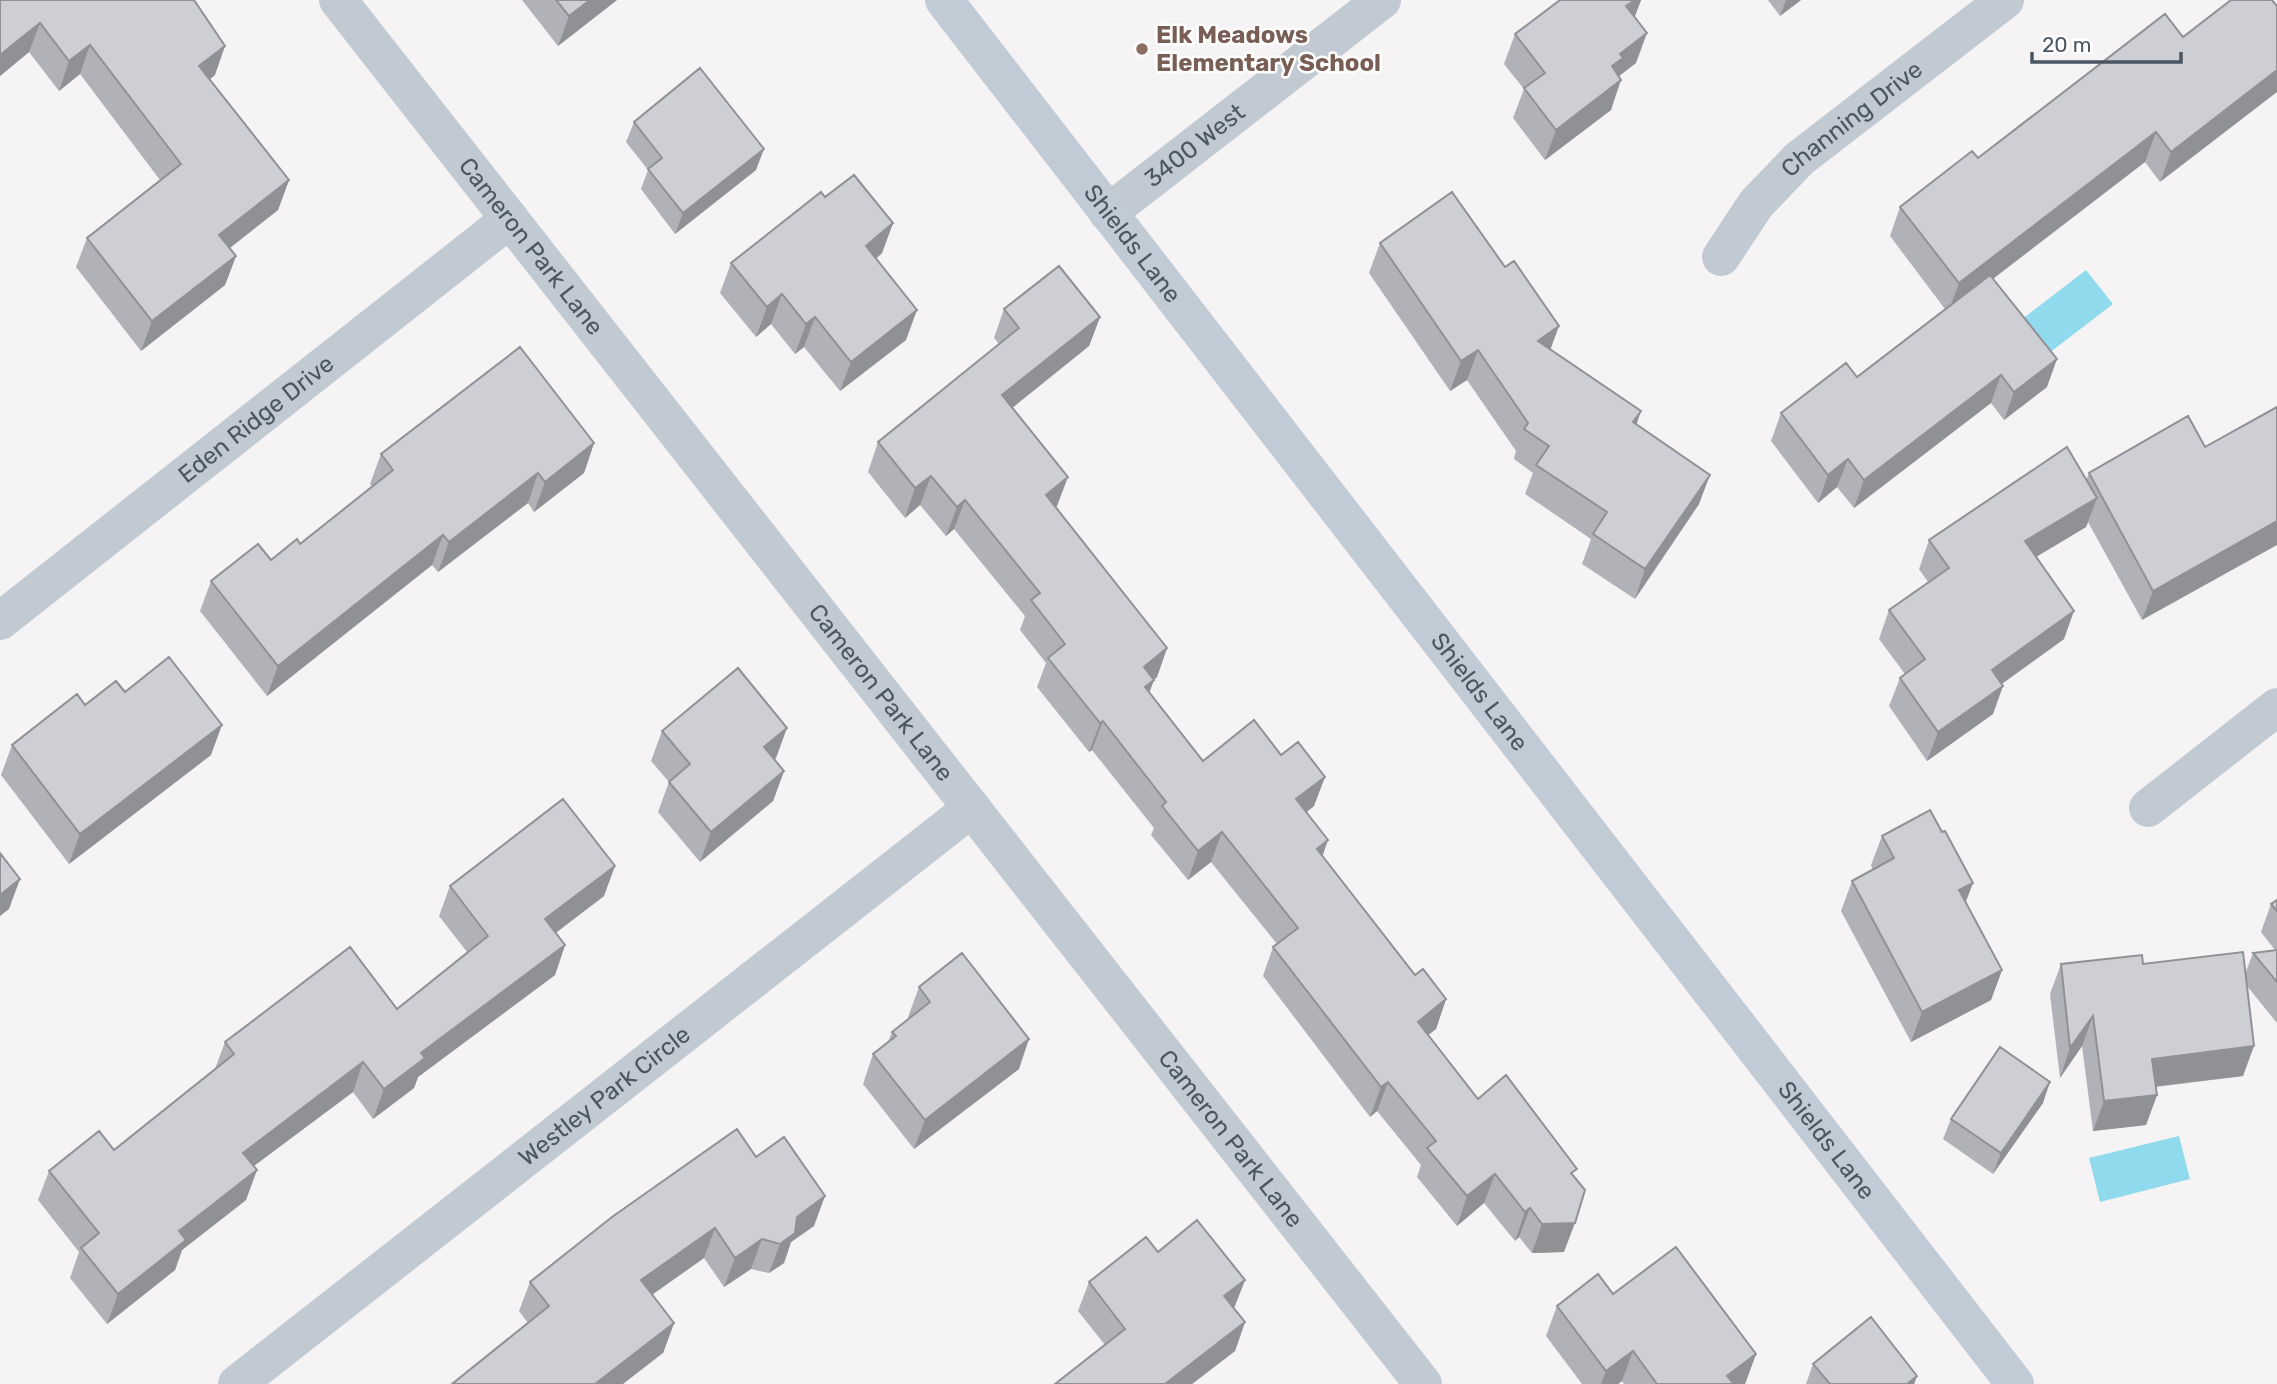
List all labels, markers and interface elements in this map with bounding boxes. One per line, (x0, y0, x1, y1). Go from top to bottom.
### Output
place label: Elk Meadows Elementary School (1156, 21, 1381, 77)
scale bar (2032, 21, 2181, 65)
text: 20 m (2042, 32, 2091, 57)
marker: Elk Meadows Elementary School (1134, 41, 1150, 57)
street label: Channing Drive (1775, 55, 1928, 183)
street label: 3400 West (1139, 98, 1250, 193)
street label: Cameron Park Lane (453, 152, 609, 341)
street label: Shields Lane (1078, 179, 1187, 308)
street label: Eden Ridge Drive (173, 349, 339, 489)
street label: Cameron Park Lane (803, 598, 959, 787)
street label: Shields Lane (1425, 627, 1534, 757)
street label: Westley Park Circle (513, 1020, 696, 1172)
street label: Cameron Park Lane (1153, 1045, 1309, 1233)
street label: Shields Lane (1772, 1076, 1881, 1205)

